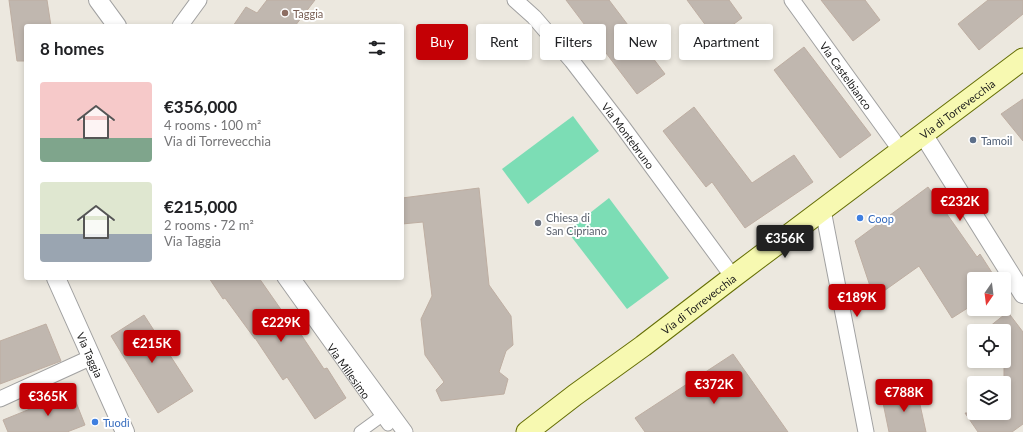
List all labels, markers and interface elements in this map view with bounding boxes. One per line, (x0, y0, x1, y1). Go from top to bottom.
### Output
place label: Taggia (293, 7, 323, 20)
marker: Taggia (280, 8, 290, 18)
chip: Buy (416, 24, 468, 60)
chip: Rent (476, 24, 532, 60)
chip: Filters (540, 24, 606, 60)
chip: New (614, 24, 671, 60)
chip: Apartment (679, 24, 773, 60)
icon: filters (366, 37, 388, 59)
text: 8 homes (40, 38, 104, 59)
street label: Via Castelbianco (818, 39, 875, 112)
street label: Via di Torrevecchia (917, 76, 997, 141)
text: €356,000 (164, 96, 237, 117)
icon: home (72, 98, 120, 146)
street label: Via Montebruno (600, 100, 657, 171)
text: 4 rooms · 100 m² (164, 117, 261, 133)
text: Via di Torrevecchia (164, 133, 271, 149)
place label: Tamoil (981, 134, 1012, 147)
marker: Tamoil (968, 135, 978, 145)
pin: €232K (932, 188, 988, 222)
text: €232K (940, 193, 980, 209)
text: €215,000 (164, 196, 237, 217)
icon: home (72, 198, 120, 246)
place label: Chiesa di San Cipriano (546, 211, 607, 237)
place label: Coop (868, 212, 894, 225)
marker: Coop (855, 213, 865, 223)
text: 2 rooms · 72 m² (164, 217, 254, 233)
marker: Chiesa di San Cipriano (533, 218, 543, 228)
pin: €356K (757, 225, 813, 259)
text: €356K (765, 230, 805, 246)
text: Via Taggia (164, 233, 221, 249)
street label: Via di Torrevecchia (658, 271, 738, 336)
north arrow (967, 272, 1011, 316)
map controls (967, 272, 1011, 420)
pin: €189K (829, 284, 885, 318)
text: €189K (837, 289, 877, 305)
pin: €229K (253, 309, 309, 343)
text: €229K (261, 314, 301, 330)
button: locate (967, 324, 1011, 368)
street label: Via Taggia (75, 330, 106, 379)
pin: €215K (124, 330, 180, 364)
text: €215K (132, 335, 172, 351)
street label: Via Millesimo (325, 341, 373, 401)
pin: €372K (686, 371, 742, 405)
text: €372K (694, 376, 734, 392)
button: layers (967, 376, 1011, 420)
pin: €788K (876, 379, 932, 413)
pin: €365K (20, 383, 76, 417)
text: €788K (884, 384, 924, 400)
text: €365K (28, 388, 68, 404)
place label: Tuodì (103, 416, 130, 429)
marker: Tuodì (90, 417, 100, 427)

